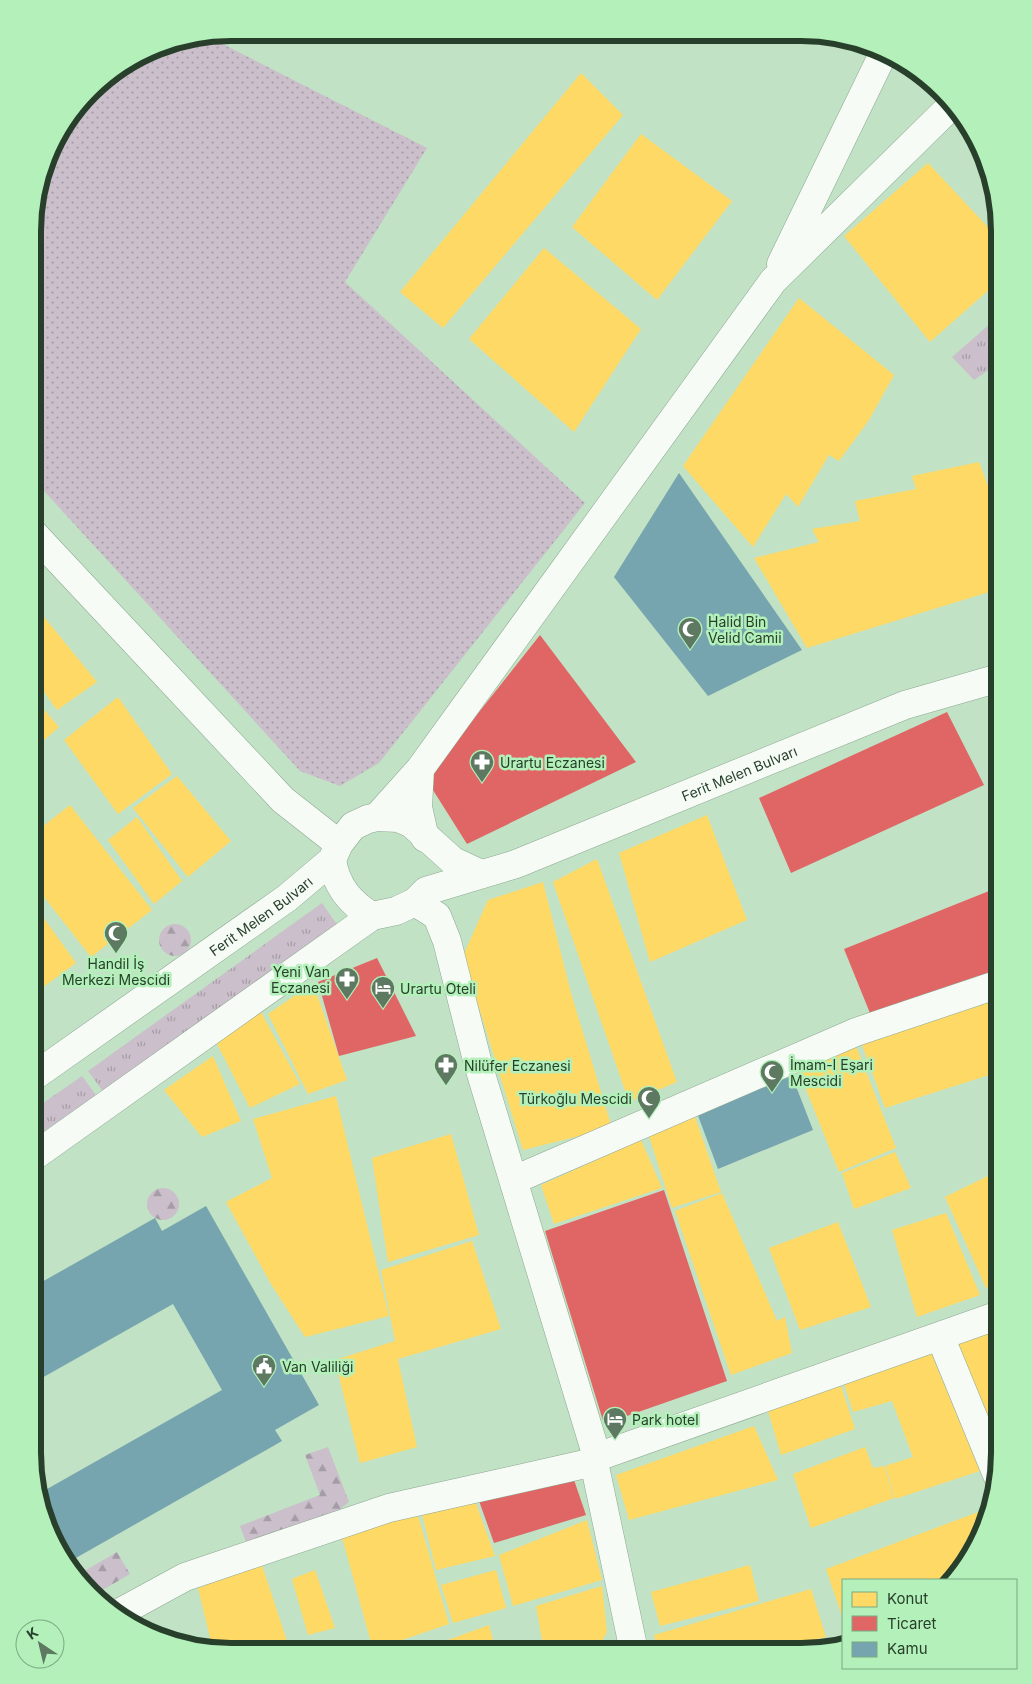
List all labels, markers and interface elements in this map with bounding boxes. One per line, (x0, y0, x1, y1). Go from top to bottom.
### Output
place label: Halid Bin Velid Camii (708, 613, 782, 646)
mosque icon: Halid Bin Velid Camii (677, 616, 703, 650)
street label: Ferit Melen Bulvarı (679, 742, 799, 804)
pharmacy icon: Urartu Eczanesi (469, 749, 495, 783)
place label: Urartu Eczanesi (500, 754, 605, 771)
street label: Ferit Melen Bulvarı (206, 872, 315, 959)
mosque icon: Handil İş Merkezi Mescidi (103, 920, 129, 954)
place label: Handil İş Merkezi Mescidi (62, 955, 170, 988)
place label: Yeni Van Eczanesi (271, 963, 330, 996)
pharmacy icon: Yeni Van Eczanesi (334, 966, 360, 1000)
hotel icon: Urartu Oteli (370, 975, 396, 1009)
place label: Urartu Oteli (400, 980, 476, 997)
pharmacy icon: Nilüfer Eczanesi (433, 1052, 459, 1086)
place label: İmam-I Eşari Mescidi (790, 1056, 873, 1089)
place label: Nilüfer Eczanesi (464, 1057, 571, 1074)
mosque icon: İmam-I Eşari Mescidi (759, 1059, 785, 1093)
mosque icon: Türkoğlu Mescidi (636, 1085, 662, 1119)
place label: Türkoğlu Mescidi (518, 1090, 632, 1107)
public building icon: Van Valiliği (251, 1353, 277, 1387)
place label: Van Valiliği (282, 1358, 353, 1375)
hotel icon: Park hotel (602, 1406, 628, 1440)
place label: Park hotel (632, 1411, 699, 1428)
legend (842, 1579, 1017, 1669)
text: Konut (887, 1589, 928, 1608)
text: Ticaret (887, 1614, 937, 1633)
north arrow (15, 1619, 65, 1669)
text: K (23, 1623, 41, 1643)
text: Kamu (887, 1639, 928, 1658)

